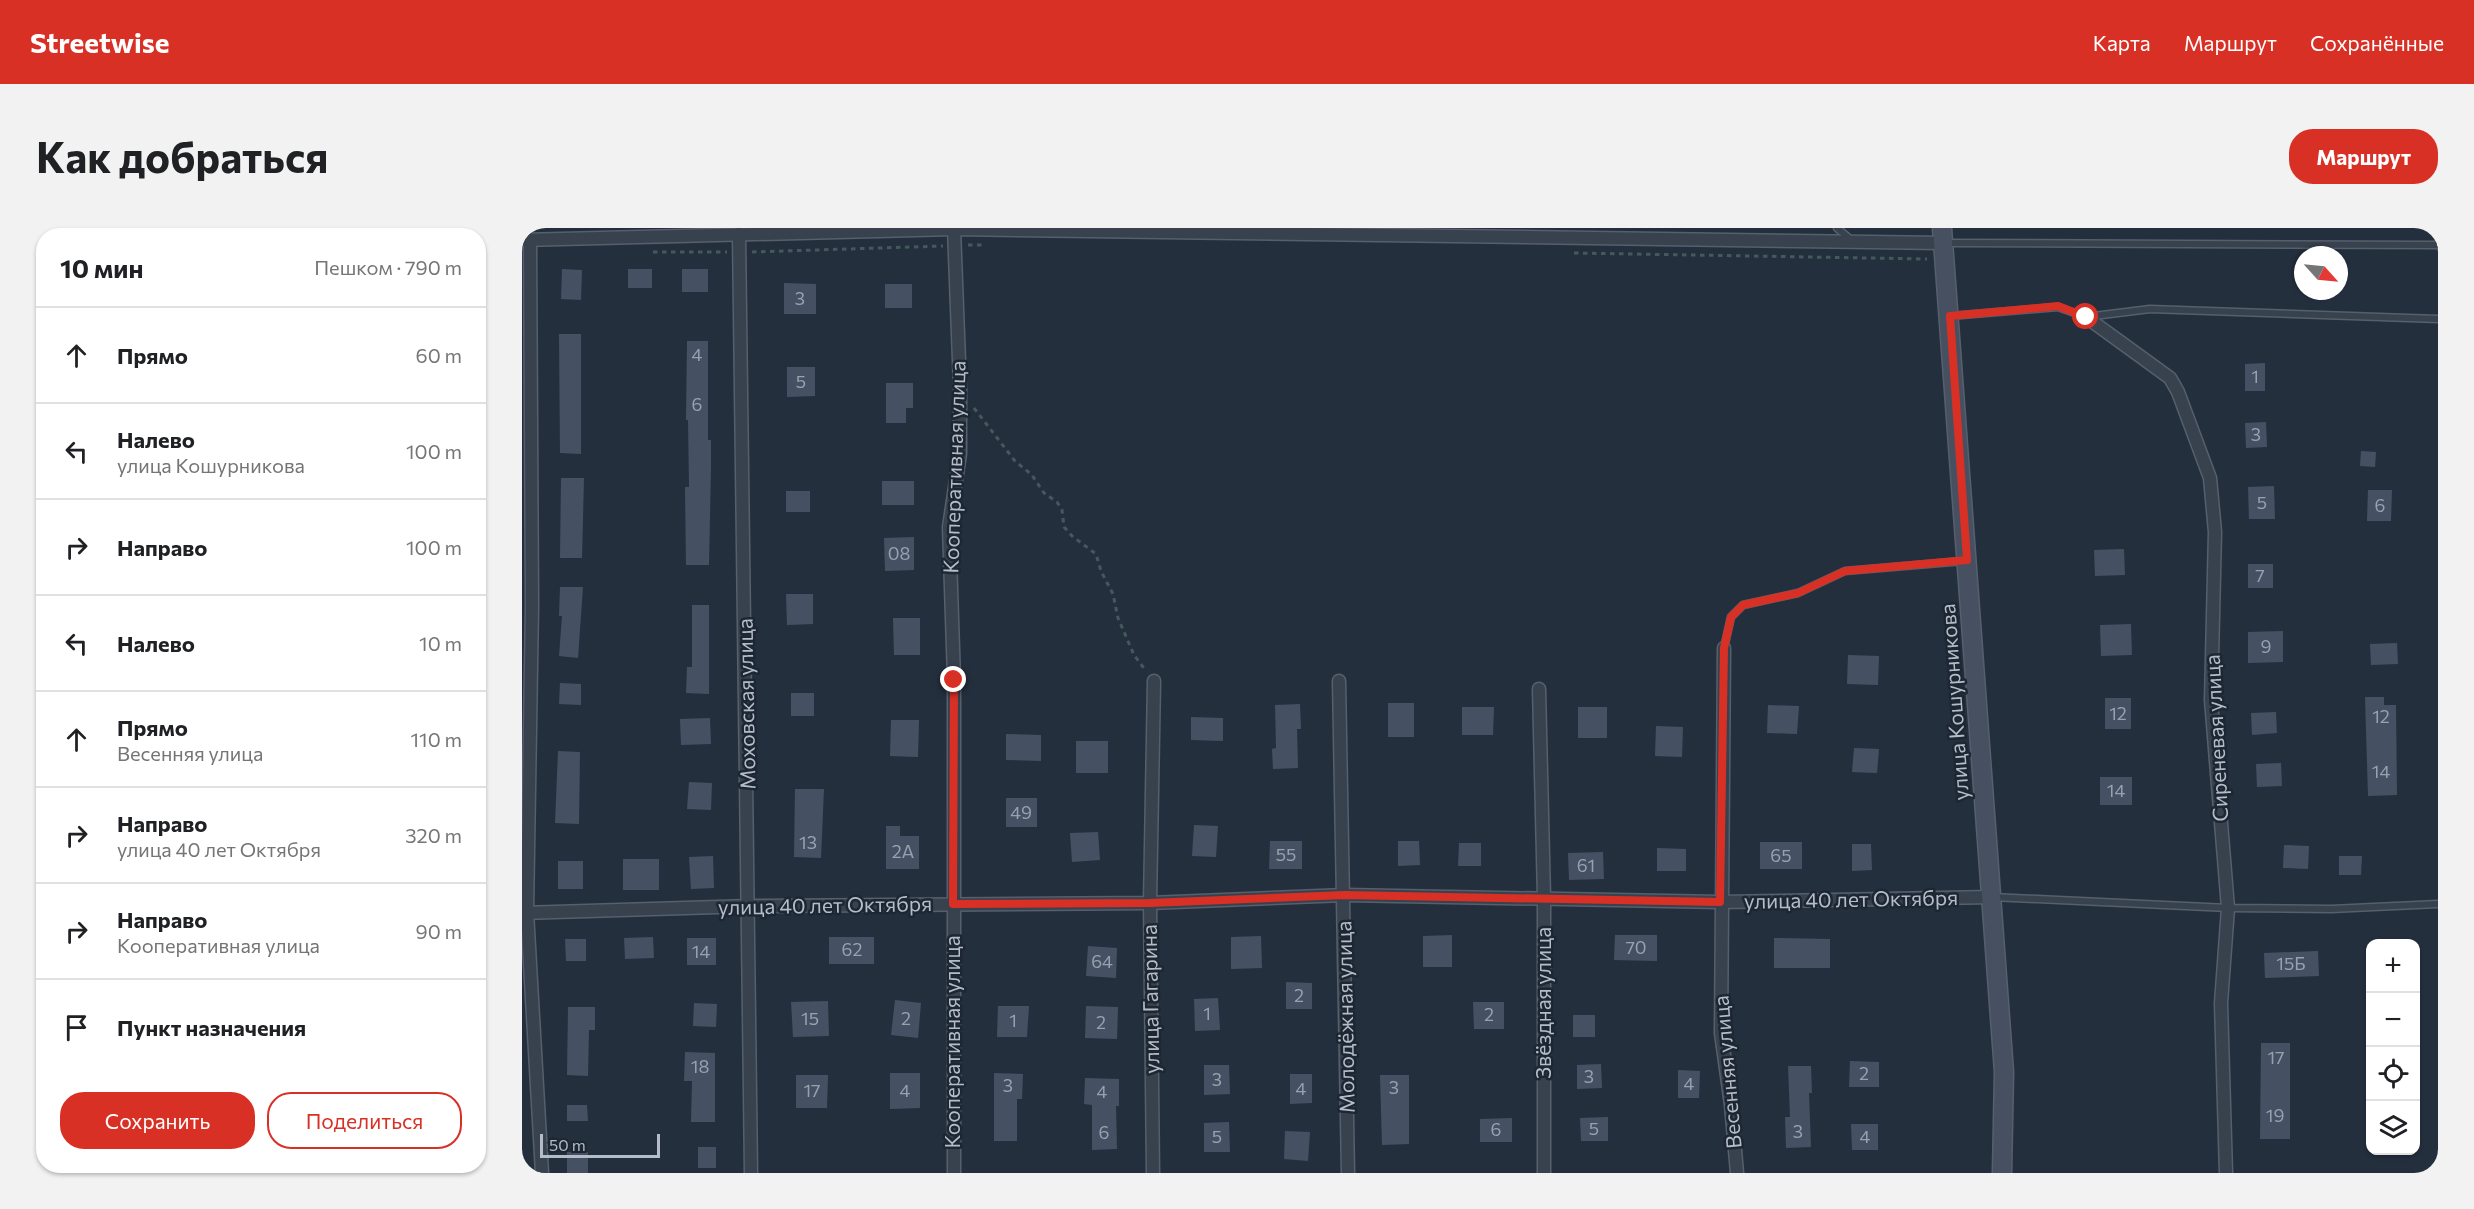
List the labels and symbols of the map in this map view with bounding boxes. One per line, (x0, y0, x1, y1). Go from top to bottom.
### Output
north arrow (2294, 246, 2348, 300)
house number: 3 (795, 287, 805, 309)
route start (2072, 303, 2098, 329)
house number: 4 (692, 343, 703, 365)
street label: Кооперативная улица (937, 360, 970, 574)
house number: 1 (2251, 365, 2259, 387)
house number: 5 (796, 370, 806, 392)
house number: 6 (692, 393, 702, 415)
house number: 3 (2251, 423, 2261, 445)
house number: 5 (2257, 491, 2267, 513)
house number: 6 (2375, 494, 2385, 516)
house number: 08 (888, 542, 910, 564)
house number: 7 (2255, 564, 2265, 586)
street label: улица Кошурникова (1934, 603, 1973, 801)
street label: Моховская улица (732, 618, 759, 790)
house number: 9 (2261, 635, 2271, 657)
street label: Сиреневая улица (2199, 654, 2232, 822)
route end (940, 666, 966, 692)
house number: 12 (2109, 702, 2127, 724)
house number: 12 (2372, 705, 2390, 727)
house number: 14 (2372, 760, 2390, 782)
house number: 14 (2107, 779, 2125, 801)
house number: 49 (1010, 801, 1032, 823)
house number: 13 (799, 831, 817, 853)
house number: 2А (892, 840, 914, 862)
house number: 55 (1276, 843, 1296, 865)
house number: 65 (1770, 844, 1792, 866)
house number: 61 (1577, 854, 1595, 876)
street label: улица 40 лет Октября (1744, 884, 1958, 913)
street label: улица 40 лет Октября (718, 890, 932, 919)
street label: Молодёжная улица (1330, 921, 1359, 1113)
street label: улица Гагарина (1136, 924, 1163, 1074)
street label: Звёздная улица (1530, 927, 1555, 1079)
street label: Кооперативная улица (939, 935, 964, 1149)
house number: 70 (1625, 936, 1647, 958)
house number: 62 (842, 938, 862, 960)
house number: 14 (692, 940, 710, 962)
house number: 64 (1091, 950, 1113, 972)
house number: 15Б (2276, 952, 2306, 974)
house number: 2 (1294, 984, 1304, 1006)
street label: Весенняя улица (1707, 995, 1746, 1150)
house number: 1 (1203, 1002, 1211, 1024)
house number: 2 (1484, 1003, 1494, 1025)
house number: 15 (801, 1007, 819, 1029)
house number: 2 (901, 1007, 911, 1029)
house number: 1 (1009, 1009, 1017, 1031)
house number: 2 (1096, 1011, 1106, 1033)
house number: 17 (2267, 1046, 2285, 1068)
house number: 18 (691, 1055, 709, 1077)
house number: 2 (1859, 1062, 1869, 1084)
house number: 3 (1584, 1065, 1594, 1087)
house number: 3 (1212, 1068, 1222, 1090)
house number: 4 (1684, 1072, 1695, 1094)
house number: 3 (1003, 1074, 1013, 1096)
house number: 3 (1389, 1076, 1399, 1098)
house number: 4 (1296, 1077, 1307, 1099)
house number: 17 (803, 1079, 821, 1101)
house number: 4 (900, 1079, 911, 1101)
house number: 4 (1097, 1080, 1108, 1102)
house number: 19 (2266, 1104, 2284, 1126)
house number: 5 (1589, 1117, 1599, 1139)
house number: 6 (1491, 1118, 1501, 1140)
house number: 3 (1793, 1120, 1803, 1142)
house number: 6 (1099, 1121, 1109, 1143)
house number: 5 (1212, 1125, 1222, 1147)
house number: 4 (1860, 1125, 1871, 1147)
scale bar (540, 1131, 660, 1158)

